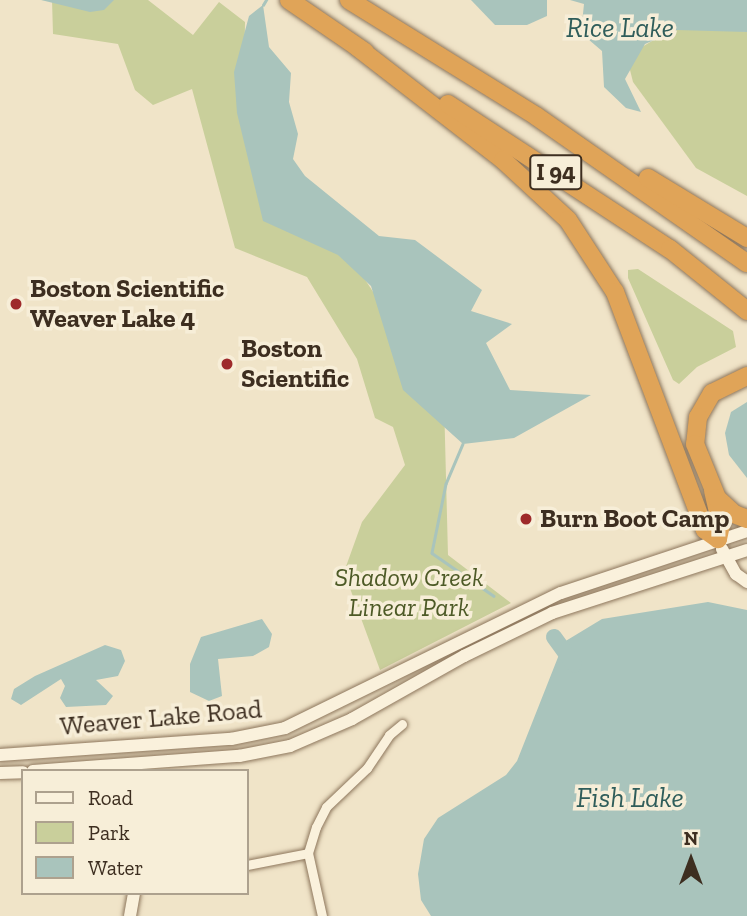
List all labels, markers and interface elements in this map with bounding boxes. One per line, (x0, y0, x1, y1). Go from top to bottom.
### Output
water label: Rice Lake (566, 11, 674, 45)
road number: I 94 (528, 152, 584, 192)
place label: Boston Scientific Weaver Lake 4 (30, 273, 224, 334)
marker: Boston Scientific Weaver Lake 4 (8, 296, 24, 312)
place label: Boston Scientific (241, 333, 349, 394)
marker: Boston Scientific (219, 356, 235, 372)
place label: Burn Boot Camp (540, 503, 729, 535)
marker: Burn Boot Camp (518, 511, 534, 527)
park label: Shadow Creek Linear Park (334, 562, 484, 624)
street label: Weaver Lake Road (59, 694, 263, 742)
legend (21, 769, 248, 895)
water label: Fish Lake (576, 781, 684, 815)
text: Road (88, 785, 133, 810)
text: Park (88, 820, 130, 845)
north arrow (656, 825, 726, 895)
text: N (684, 827, 698, 850)
text: Water (88, 855, 143, 880)

